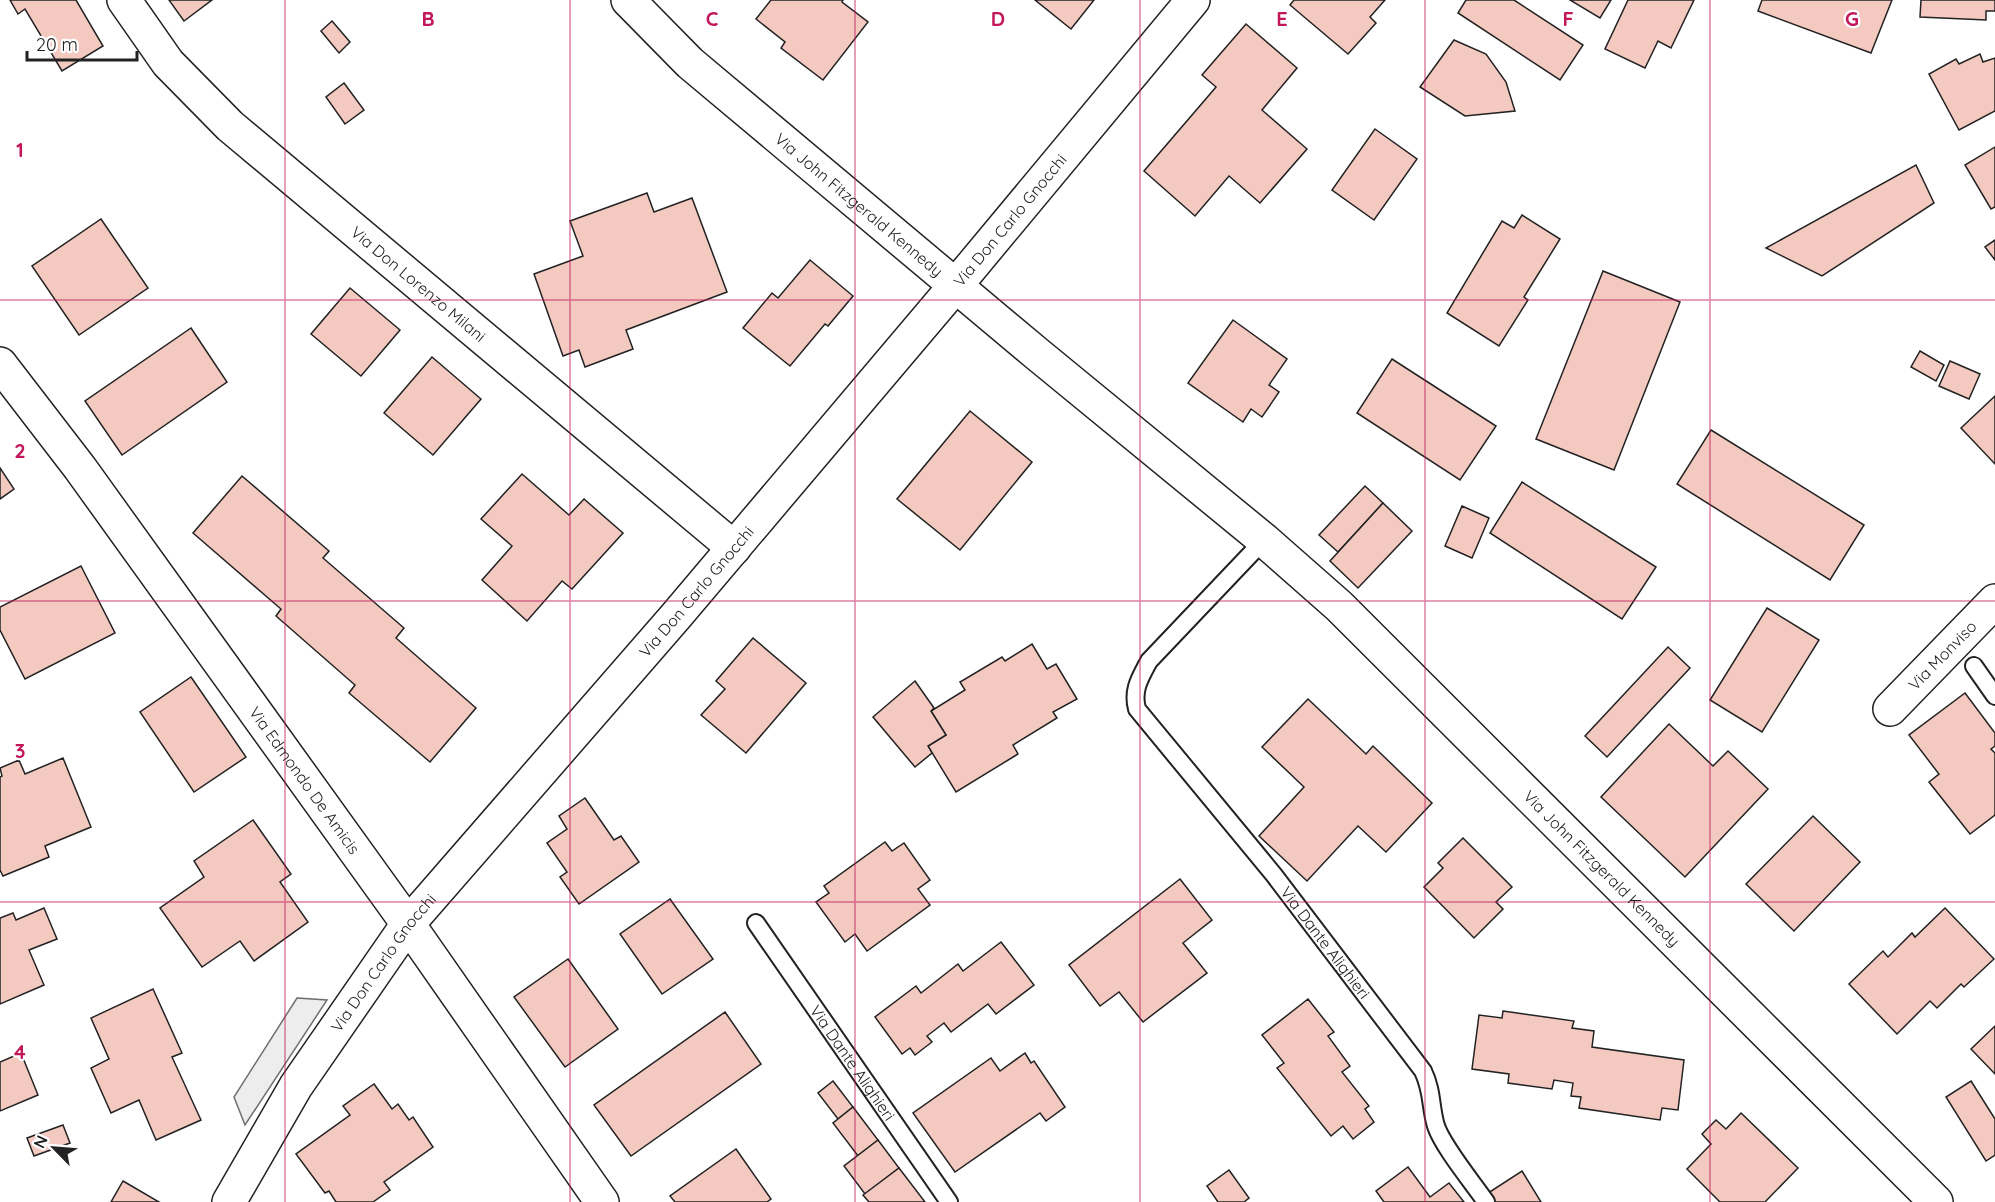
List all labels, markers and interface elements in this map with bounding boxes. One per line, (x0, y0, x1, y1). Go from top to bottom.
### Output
text: B (421, 6, 435, 31)
text: C (706, 6, 719, 31)
text: D (991, 6, 1005, 31)
text: E (1276, 6, 1288, 31)
text: F (1562, 6, 1574, 31)
text: G (1845, 6, 1859, 31)
scale bar (27, 24, 136, 62)
text: 20 m (36, 33, 78, 56)
street label: Via John Fitzgerald Kennedy (771, 129, 947, 281)
text: 1 (16, 137, 24, 162)
street label: Via Don Carlo Gnocchi (949, 150, 1071, 290)
street label: Via Don Lorenzo Milani (347, 222, 490, 346)
text: 2 (14, 438, 26, 463)
street label: Via Don Carlo Gnocchi (635, 522, 758, 661)
street label: Via Monviso (1904, 616, 1981, 694)
street label: Via Edmondo De Amicis (245, 703, 364, 858)
text: 3 (15, 738, 25, 763)
street label: Via John Fitzgerald Kennedy (1519, 786, 1684, 951)
street label: Via Dante Alighieri (1276, 882, 1374, 1003)
street label: Via Don Carlo Gnocchi (326, 889, 440, 1036)
street label: Via Dante Alighieri (806, 1001, 900, 1124)
text: 4 (14, 1039, 26, 1064)
north arrow (24, 1118, 84, 1178)
text: N (29, 1132, 52, 1151)

